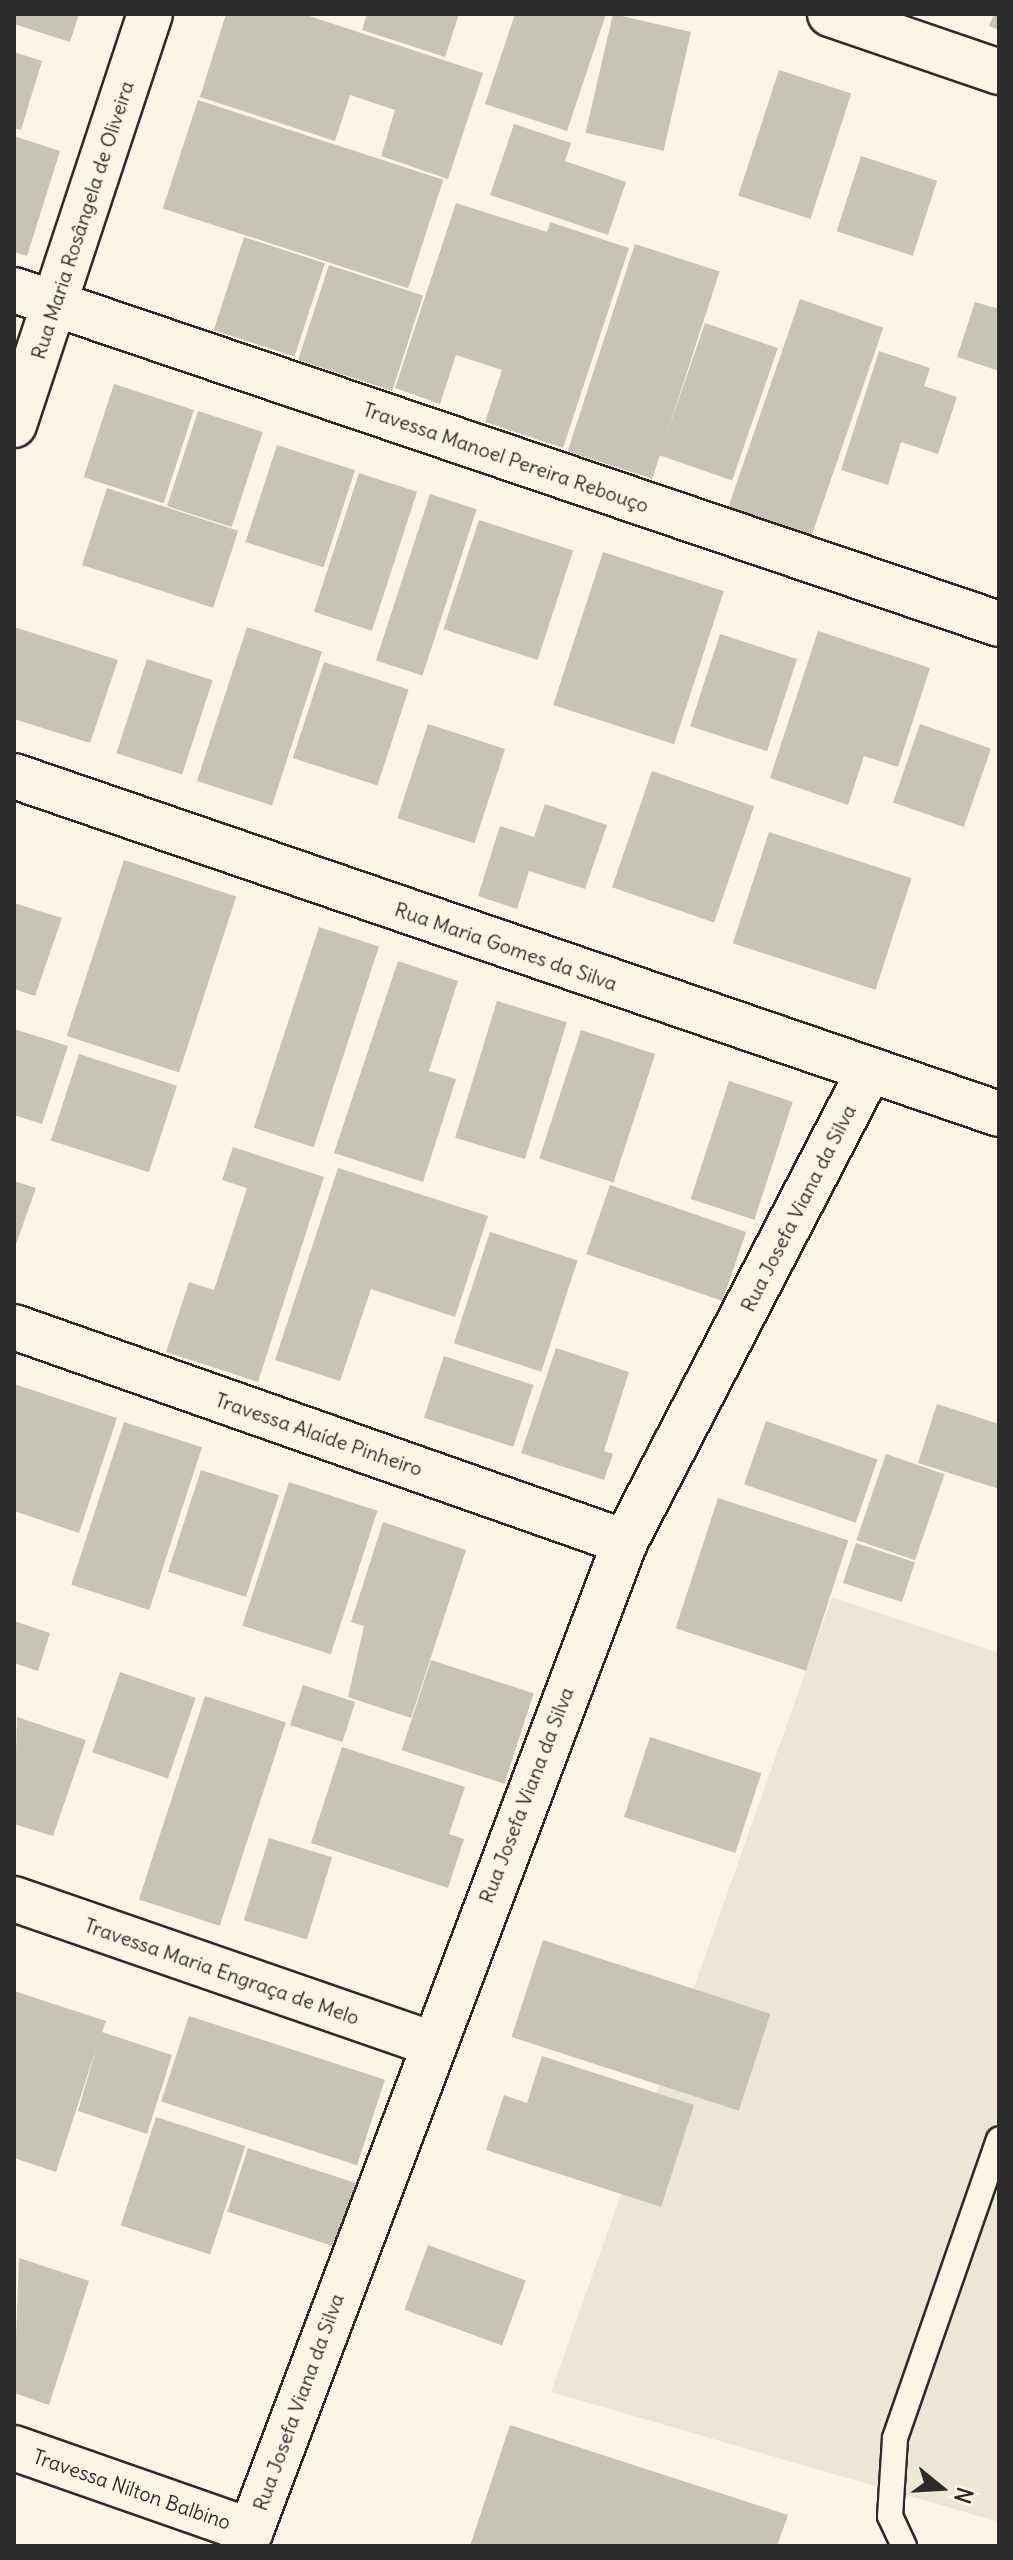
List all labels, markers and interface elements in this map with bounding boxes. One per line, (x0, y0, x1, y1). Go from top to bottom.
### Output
street label: Rua Maria Rosângela de Oliveira (26, 78, 138, 362)
street label: Travessa Manoel Pereira Rebouço (360, 397, 652, 517)
street label: Rua Maria Gomes da Silva (392, 897, 620, 995)
street label: Rua Josefa Viana da Silva (735, 1100, 861, 1316)
street label: Travessa Alaíde Pinheiro (212, 1387, 426, 1481)
street label: Rua Josefa Viana da Silva (474, 1684, 578, 1906)
street label: Travessa Maria Engraça de Melo (81, 1913, 363, 2029)
street label: Rua Josefa Viana da Silva (248, 2290, 348, 2514)
street label: Travessa Nilton Balbino (30, 2444, 234, 2534)
north arrow (901, 2448, 981, 2528)
text: N (948, 2484, 979, 2507)

